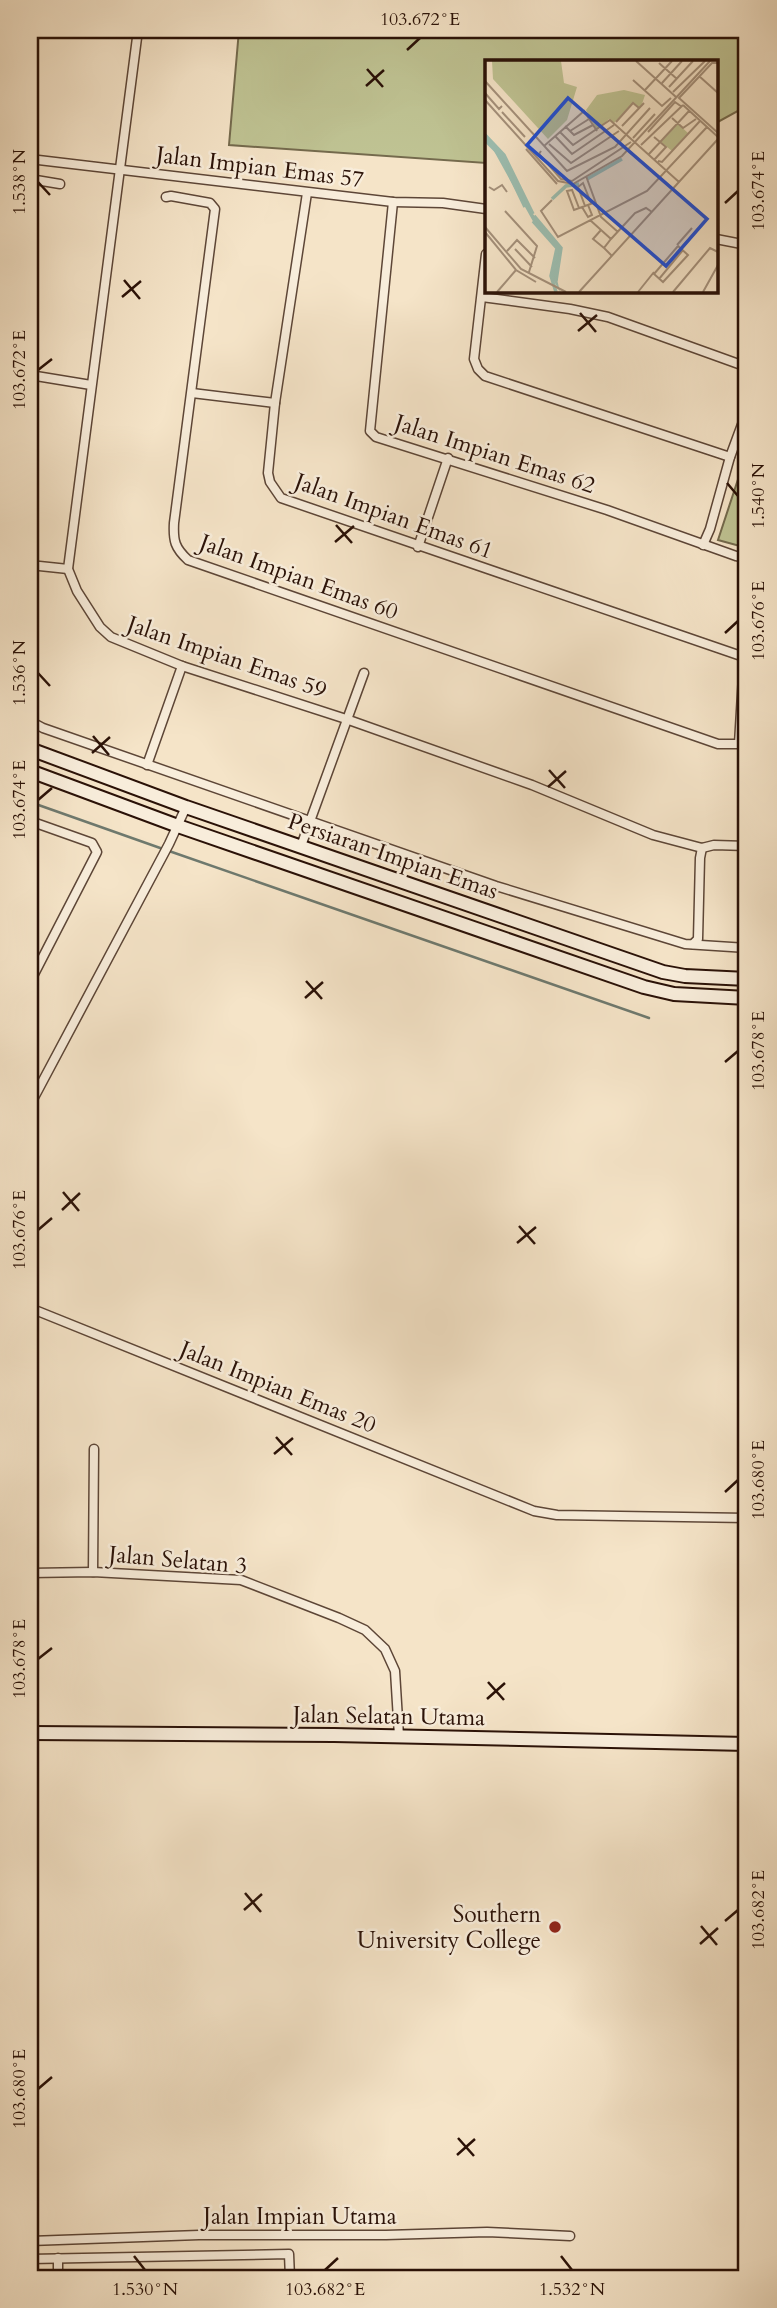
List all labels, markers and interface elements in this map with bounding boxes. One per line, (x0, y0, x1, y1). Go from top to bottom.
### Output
text: 103.672°E (380, 7, 460, 32)
inset map (485, 60, 718, 292)
street label: Jalan Impian Emas 57 (151, 139, 366, 195)
text: 1.538°N (7, 148, 32, 215)
text: 103.674°E (746, 151, 771, 231)
text: 103.672°E (7, 330, 32, 410)
street label: Jalan Impian Emas 62 (388, 406, 599, 501)
text: 1.540°N (746, 462, 771, 529)
street label: Jalan Impian Emas 61 (288, 465, 497, 566)
street label: Jalan Impian Emas 60 (193, 526, 402, 627)
text: 103.676°E (746, 581, 771, 661)
street label: Jalan Impian Emas 59 (120, 607, 331, 706)
text: 1.536°N (7, 639, 32, 706)
text: 103.674°E (7, 760, 32, 840)
street label: Persiaran Impian Emas (284, 805, 502, 907)
text: 103.678°E (746, 1011, 771, 1091)
text: 103.676°E (7, 1190, 32, 1270)
street label: Jalan Impian Emas 20 (173, 1332, 381, 1441)
text: 103.680°E (746, 1440, 771, 1520)
street label: Jalan Selatan 3 (105, 1538, 248, 1581)
text: 103.678°E (7, 1619, 32, 1699)
street label: Jalan Selatan Utama (290, 1699, 485, 1733)
text: 103.682°E (746, 1870, 771, 1950)
place label: Southern University College (357, 1899, 541, 1956)
marker: Southern University College (547, 1919, 563, 1935)
text: 103.680°E (7, 2049, 32, 2129)
street label: Jalan Impian Utama (200, 2201, 397, 2232)
text: 1.530°N (112, 2277, 179, 2302)
text: 103.682°E (285, 2277, 365, 2302)
text: 1.532°N (539, 2277, 606, 2302)

